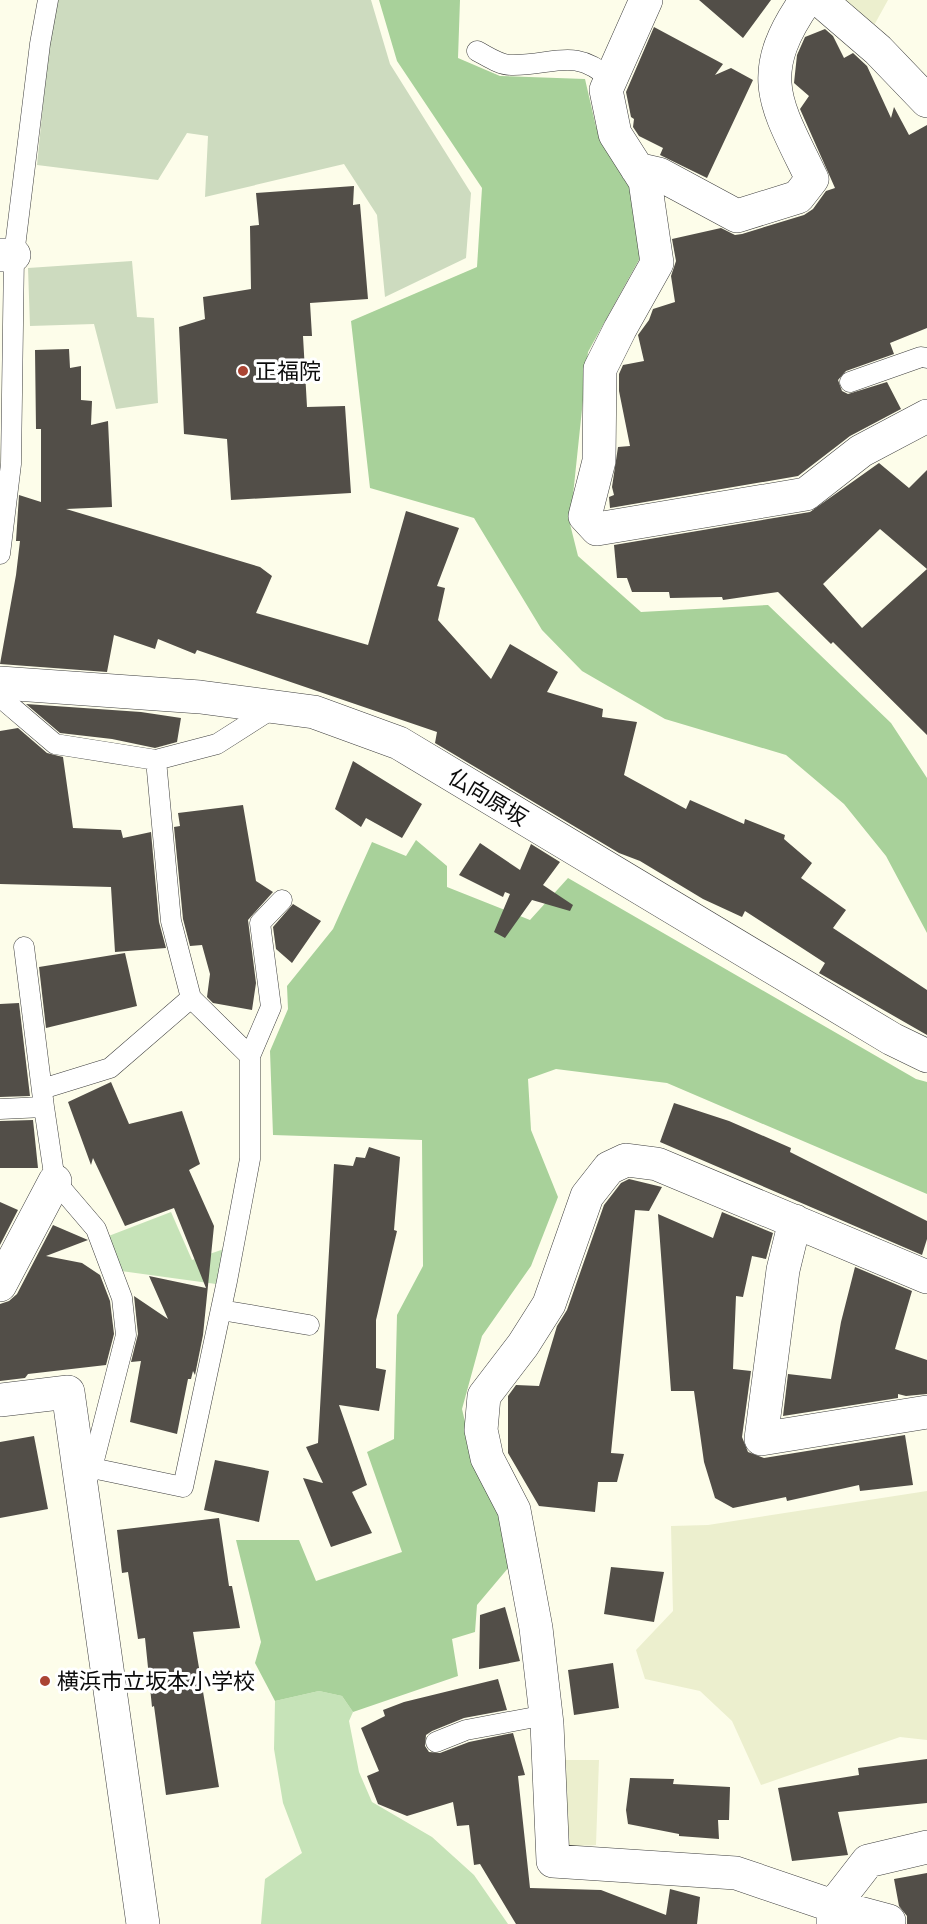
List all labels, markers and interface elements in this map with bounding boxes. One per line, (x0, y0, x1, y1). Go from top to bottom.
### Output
place label: 正福院 (255, 356, 321, 389)
marker: 正福院 (236, 364, 250, 378)
street label: 仏向原坂 (441, 761, 533, 835)
place label: 横浜市立坂本小学校 (57, 1666, 255, 1699)
marker: 横浜市立坂本小学校 (38, 1674, 52, 1688)

